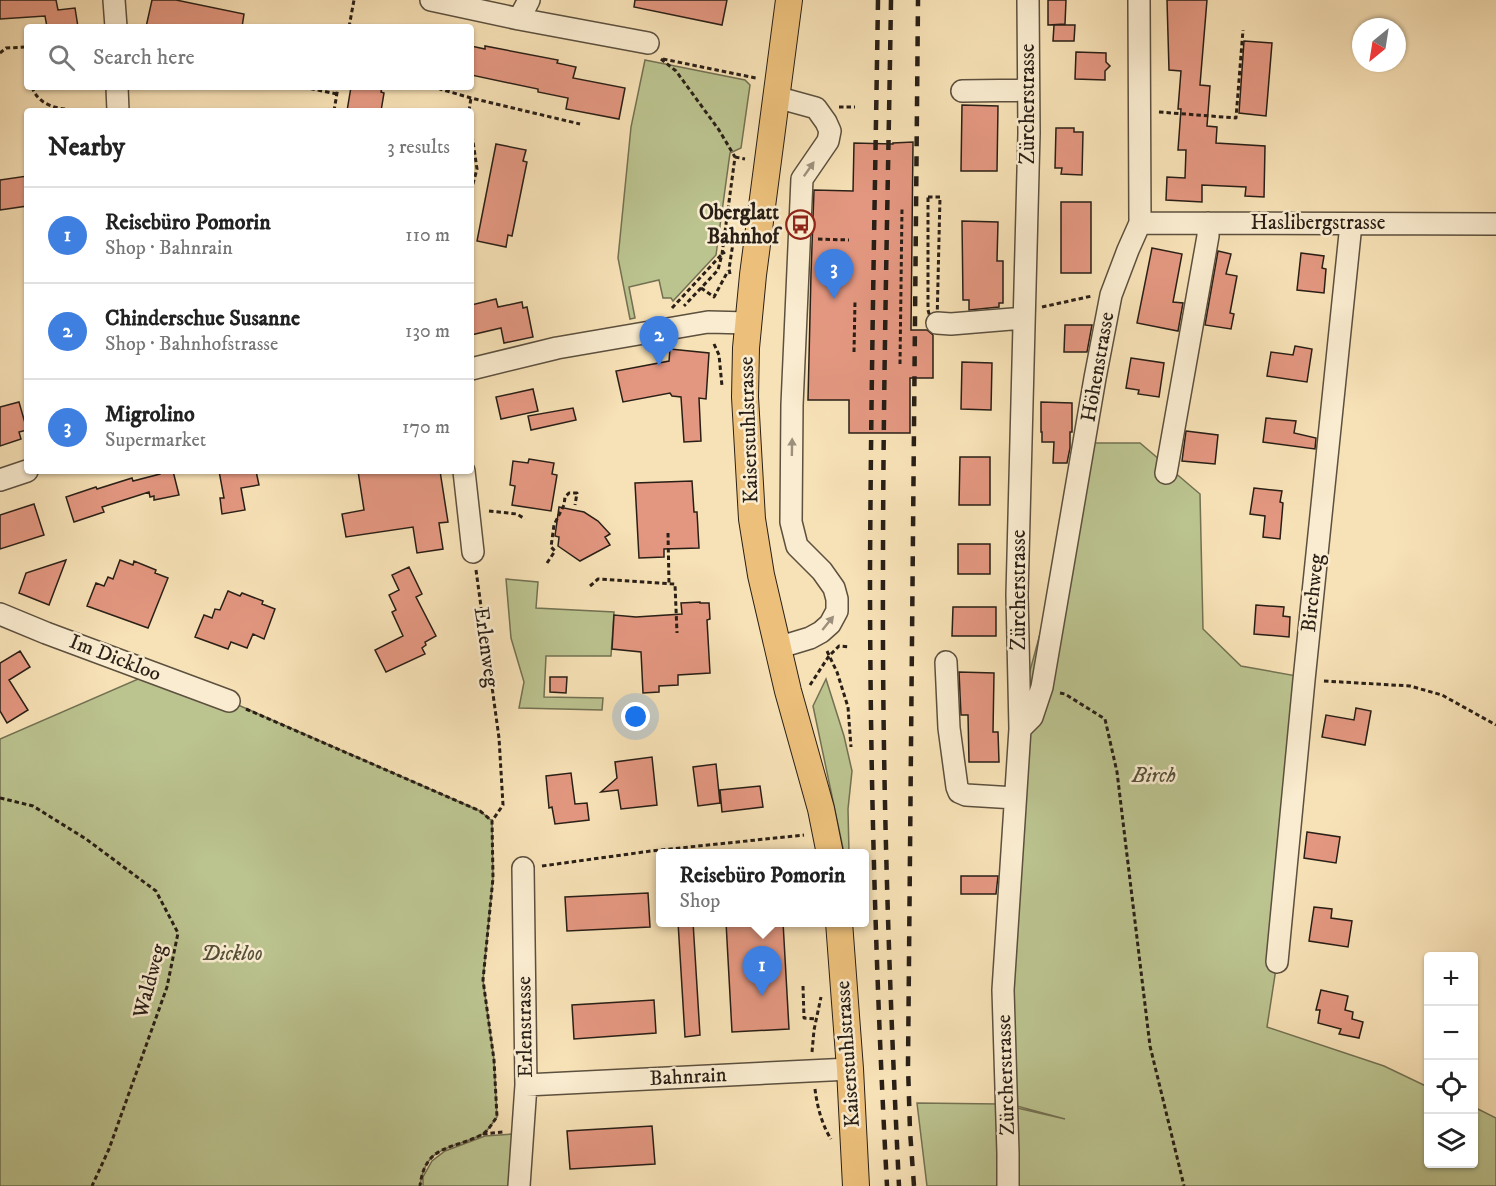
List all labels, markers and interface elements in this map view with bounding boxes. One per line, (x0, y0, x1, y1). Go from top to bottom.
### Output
north arrow (1352, 18, 1406, 72)
search box (24, 24, 474, 90)
icon: search (45, 41, 78, 74)
street label: Zürcherstrasse (1015, 43, 1041, 165)
text: Search here (93, 44, 195, 71)
text: Nearby (48, 131, 125, 164)
text: 3 results (387, 135, 450, 160)
one-way arrow (803, 161, 814, 177)
place label: Oberglatt Bahnhof (699, 200, 782, 250)
text: Reisebüro Pomorin (105, 209, 271, 236)
bus stop icon: Oberglatt Bahnhof (784, 209, 816, 241)
street label: Haslibergstrasse (1250, 210, 1386, 236)
text: 1 (64, 223, 71, 248)
text: 110 m (405, 223, 450, 248)
text: Shop · Bahnrain (105, 236, 233, 261)
pin: 3 (814, 250, 854, 299)
text: Chinderschue Susanne (105, 305, 300, 332)
street label: Höhenstrasse (1076, 310, 1121, 424)
pin: 2 (640, 316, 678, 366)
text: 2 (63, 319, 72, 344)
text: 130 m (405, 319, 450, 344)
text: Shop · Bahnhofstrasse (105, 332, 278, 357)
street label: Kaiserstuhlstrasse (733, 356, 765, 504)
text: Migrolino (105, 401, 195, 428)
text: 3 (64, 415, 71, 440)
text: 170 m (402, 415, 450, 440)
text: Supermarket (105, 428, 206, 453)
one-way arrow (787, 437, 796, 456)
street label: Zürcherstrasse (1006, 529, 1032, 651)
street label: Birchweg (1296, 552, 1330, 633)
street label: Erlenweg (468, 605, 505, 690)
one-way arrow (822, 615, 835, 631)
street label: Im Dickloo (65, 629, 165, 687)
your location (621, 702, 650, 731)
park label: Birch (1131, 763, 1176, 789)
popup (656, 849, 869, 927)
text: Reisebüro Pomorin (680, 862, 845, 889)
text: Shop (680, 889, 720, 914)
street label: Waldweg (127, 940, 173, 1022)
park label: Dickloo (201, 941, 263, 967)
pin: 1 (742, 946, 782, 996)
map controls (1424, 952, 1478, 1168)
button: + (1424, 952, 1478, 1006)
street label: Erlenstrasse (511, 976, 539, 1078)
street label: Kaiserstuhlstrasse (830, 979, 866, 1128)
button: − (1424, 1006, 1478, 1060)
street label: Zürcherstrasse (991, 1014, 1021, 1136)
button: locate (1424, 1060, 1478, 1114)
street label: Bahnrain (649, 1062, 727, 1092)
button: layers (1424, 1114, 1478, 1168)

